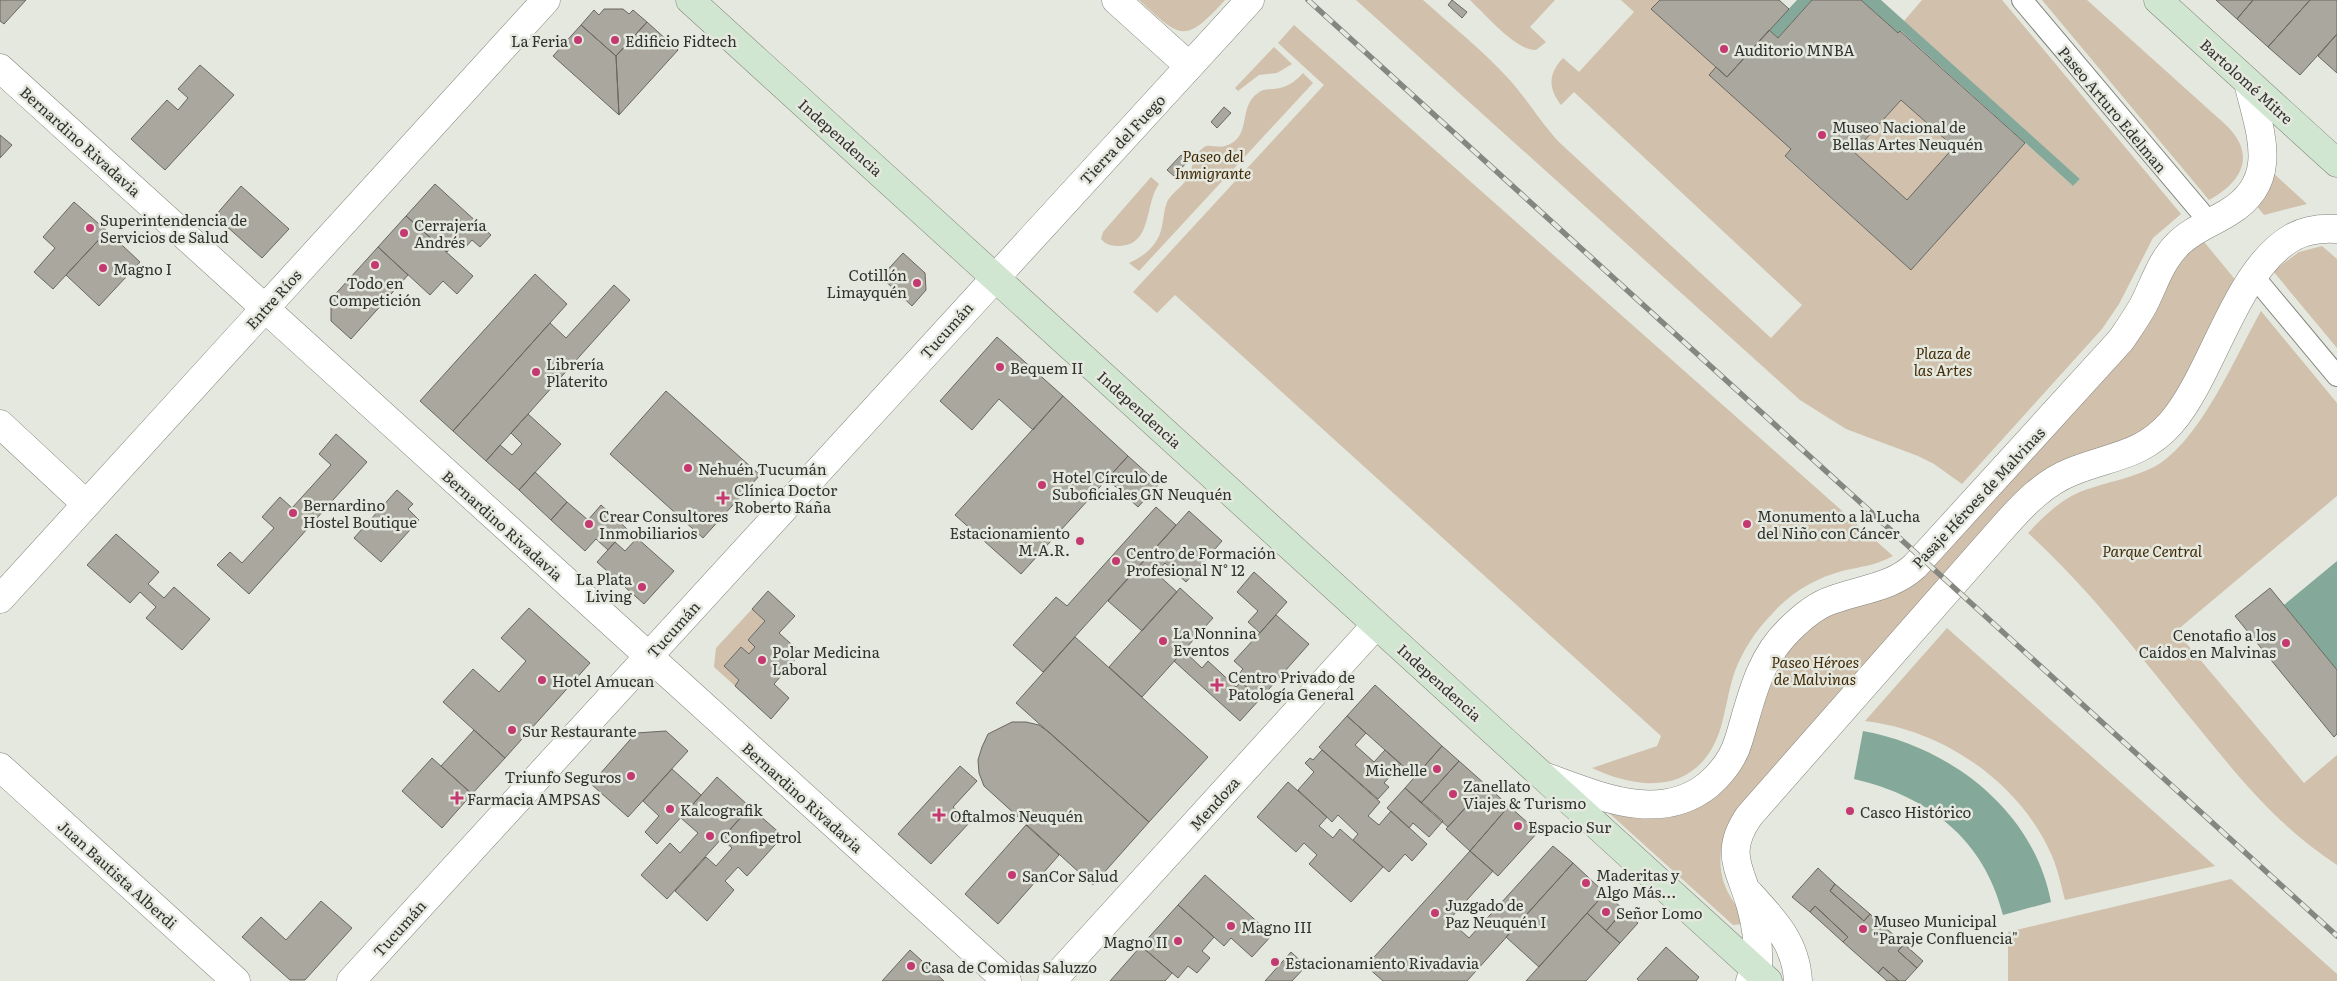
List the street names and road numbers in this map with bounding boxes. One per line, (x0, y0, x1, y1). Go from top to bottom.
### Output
street label: Bartolomé Mitre (2195, 33, 2299, 129)
street label: Paseo Arturo Edelman (2053, 41, 2173, 177)
street label: Bernardino Rivadavia (15, 80, 147, 202)
street label: Tierra del Fuego (1074, 88, 1170, 189)
street label: Independencia (794, 93, 889, 182)
street label: Entre Ríos (240, 264, 306, 334)
street label: Tucumán (914, 296, 978, 364)
street label: Independencia (1093, 365, 1188, 454)
street label: Pasaje Héroes de Malvinas (1906, 421, 2050, 573)
street label: Bernardino Rivadavia (437, 464, 569, 586)
street label: Tucumán (641, 595, 705, 663)
street label: Independencia (1393, 638, 1488, 727)
street label: Bernardino Rivadavia (737, 736, 869, 858)
street label: Mendoza (1184, 770, 1245, 835)
street label: Juan Bautista Alberdi (53, 814, 183, 934)
street label: Tucumán (367, 894, 431, 962)

